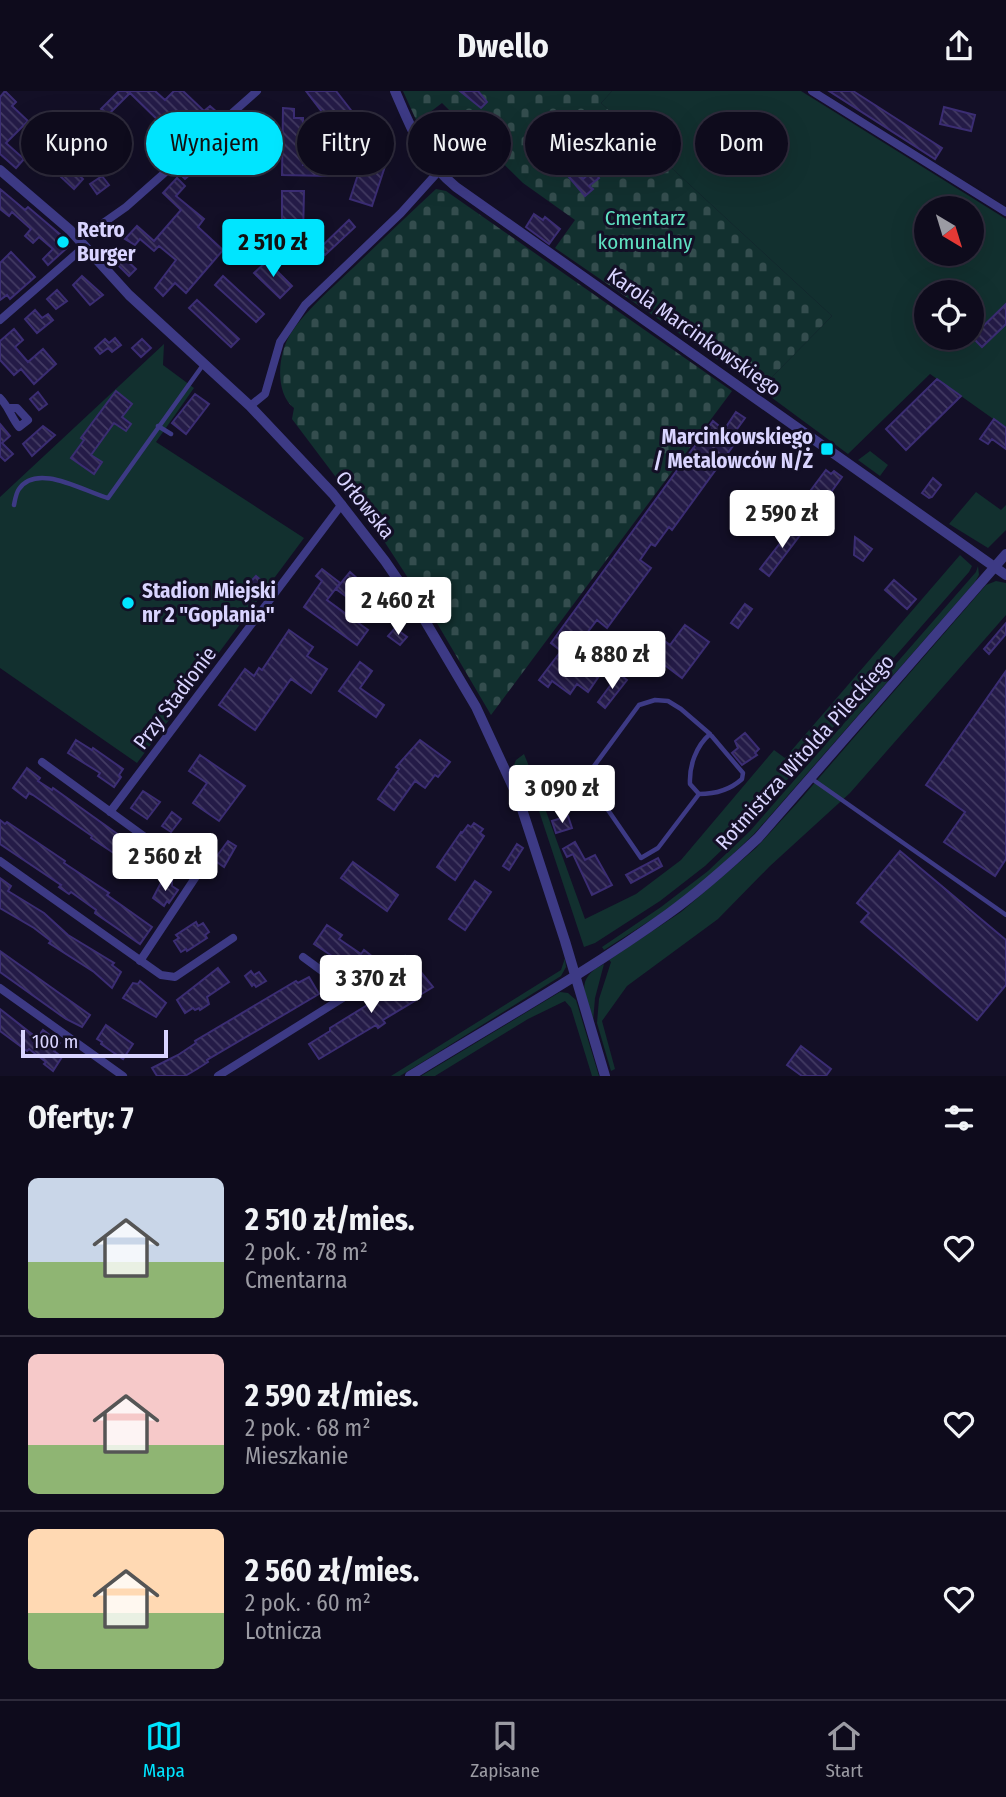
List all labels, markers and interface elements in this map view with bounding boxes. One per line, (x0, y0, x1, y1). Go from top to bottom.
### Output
icon: back (28, 27, 66, 65)
text: Dwello (457, 27, 549, 65)
icon: share (940, 27, 978, 65)
chip: Kupno (21, 112, 132, 175)
chip: Wynajem (146, 112, 283, 175)
chip: Filtry (297, 112, 394, 175)
chip: Nowe (408, 112, 511, 175)
chip: Mieszkanie (525, 112, 681, 175)
chip: Dom (695, 112, 788, 175)
north arrow (914, 196, 984, 266)
map controls (914, 196, 984, 350)
park label: Cmentarz komunalny (598, 205, 693, 255)
place label: Retro Burger (77, 217, 136, 267)
pin: 2 510 zł (201, 219, 345, 279)
text: 2 510 zł (238, 228, 308, 256)
marker: Retro Burger (55, 234, 71, 250)
street label: Karola Marcinkowskiego (602, 262, 786, 402)
button: locate (914, 280, 984, 350)
place label: Marcinkowskiego / Metalowców N/Ż (653, 424, 813, 474)
marker: Marcinkowskiego / Metalowców N/Ż (819, 441, 835, 457)
street label: Orłowska (330, 466, 400, 544)
pin: 2 590 zł (710, 491, 854, 550)
text: 2 590 zł (746, 499, 818, 527)
pin: 2 460 zł (326, 577, 470, 637)
place label: Stadion Miejski nr 2 "Goplania" (142, 578, 276, 628)
text: 2 460 zł (361, 586, 435, 614)
marker: Stadion Miejski nr 2 "Goplania" (120, 595, 136, 611)
pin: 4 880 zł (540, 631, 684, 691)
text: 4 880 zł (574, 640, 650, 668)
street label: Przy Stadionie (128, 641, 222, 755)
street label: Rotmistrza Witolda Pileckiego (710, 649, 900, 855)
pin: 3 090 zł (490, 765, 634, 825)
text: 3 090 zł (525, 774, 599, 802)
pin: 2 560 zł (93, 833, 237, 893)
text: 2 560 zł (128, 842, 202, 870)
pin: 3 370 zł (299, 955, 443, 1015)
text: 3 370 zł (336, 964, 406, 992)
scale bar (21, 1027, 168, 1059)
text: 100 m (32, 1030, 78, 1053)
icon: filters (940, 1099, 978, 1137)
text: Oferty: 7 (28, 1100, 134, 1136)
text: 2 510 zł/mies. (245, 1202, 415, 1238)
icon: home (84, 1206, 168, 1290)
icon: heart (940, 1229, 978, 1267)
text: 2 pok. · 78 m² (245, 1238, 368, 1266)
text: Cmentarna (245, 1266, 348, 1294)
text: 2 590 zł/mies. (245, 1378, 419, 1414)
icon: home (84, 1382, 168, 1466)
icon: heart (940, 1405, 978, 1443)
text: 2 pok. · 68 m² (245, 1414, 370, 1442)
text: Mieszkanie (245, 1442, 348, 1470)
text: 2 560 zł/mies. (245, 1553, 419, 1589)
icon: home (84, 1557, 168, 1641)
icon: heart (940, 1580, 978, 1618)
text: 2 pok. · 60 m² (245, 1589, 371, 1617)
text: Lotnicza (245, 1617, 322, 1645)
tab: Mapa (143, 1717, 185, 1782)
tab: Zapisane (470, 1717, 540, 1782)
tab: Start (825, 1717, 863, 1782)

